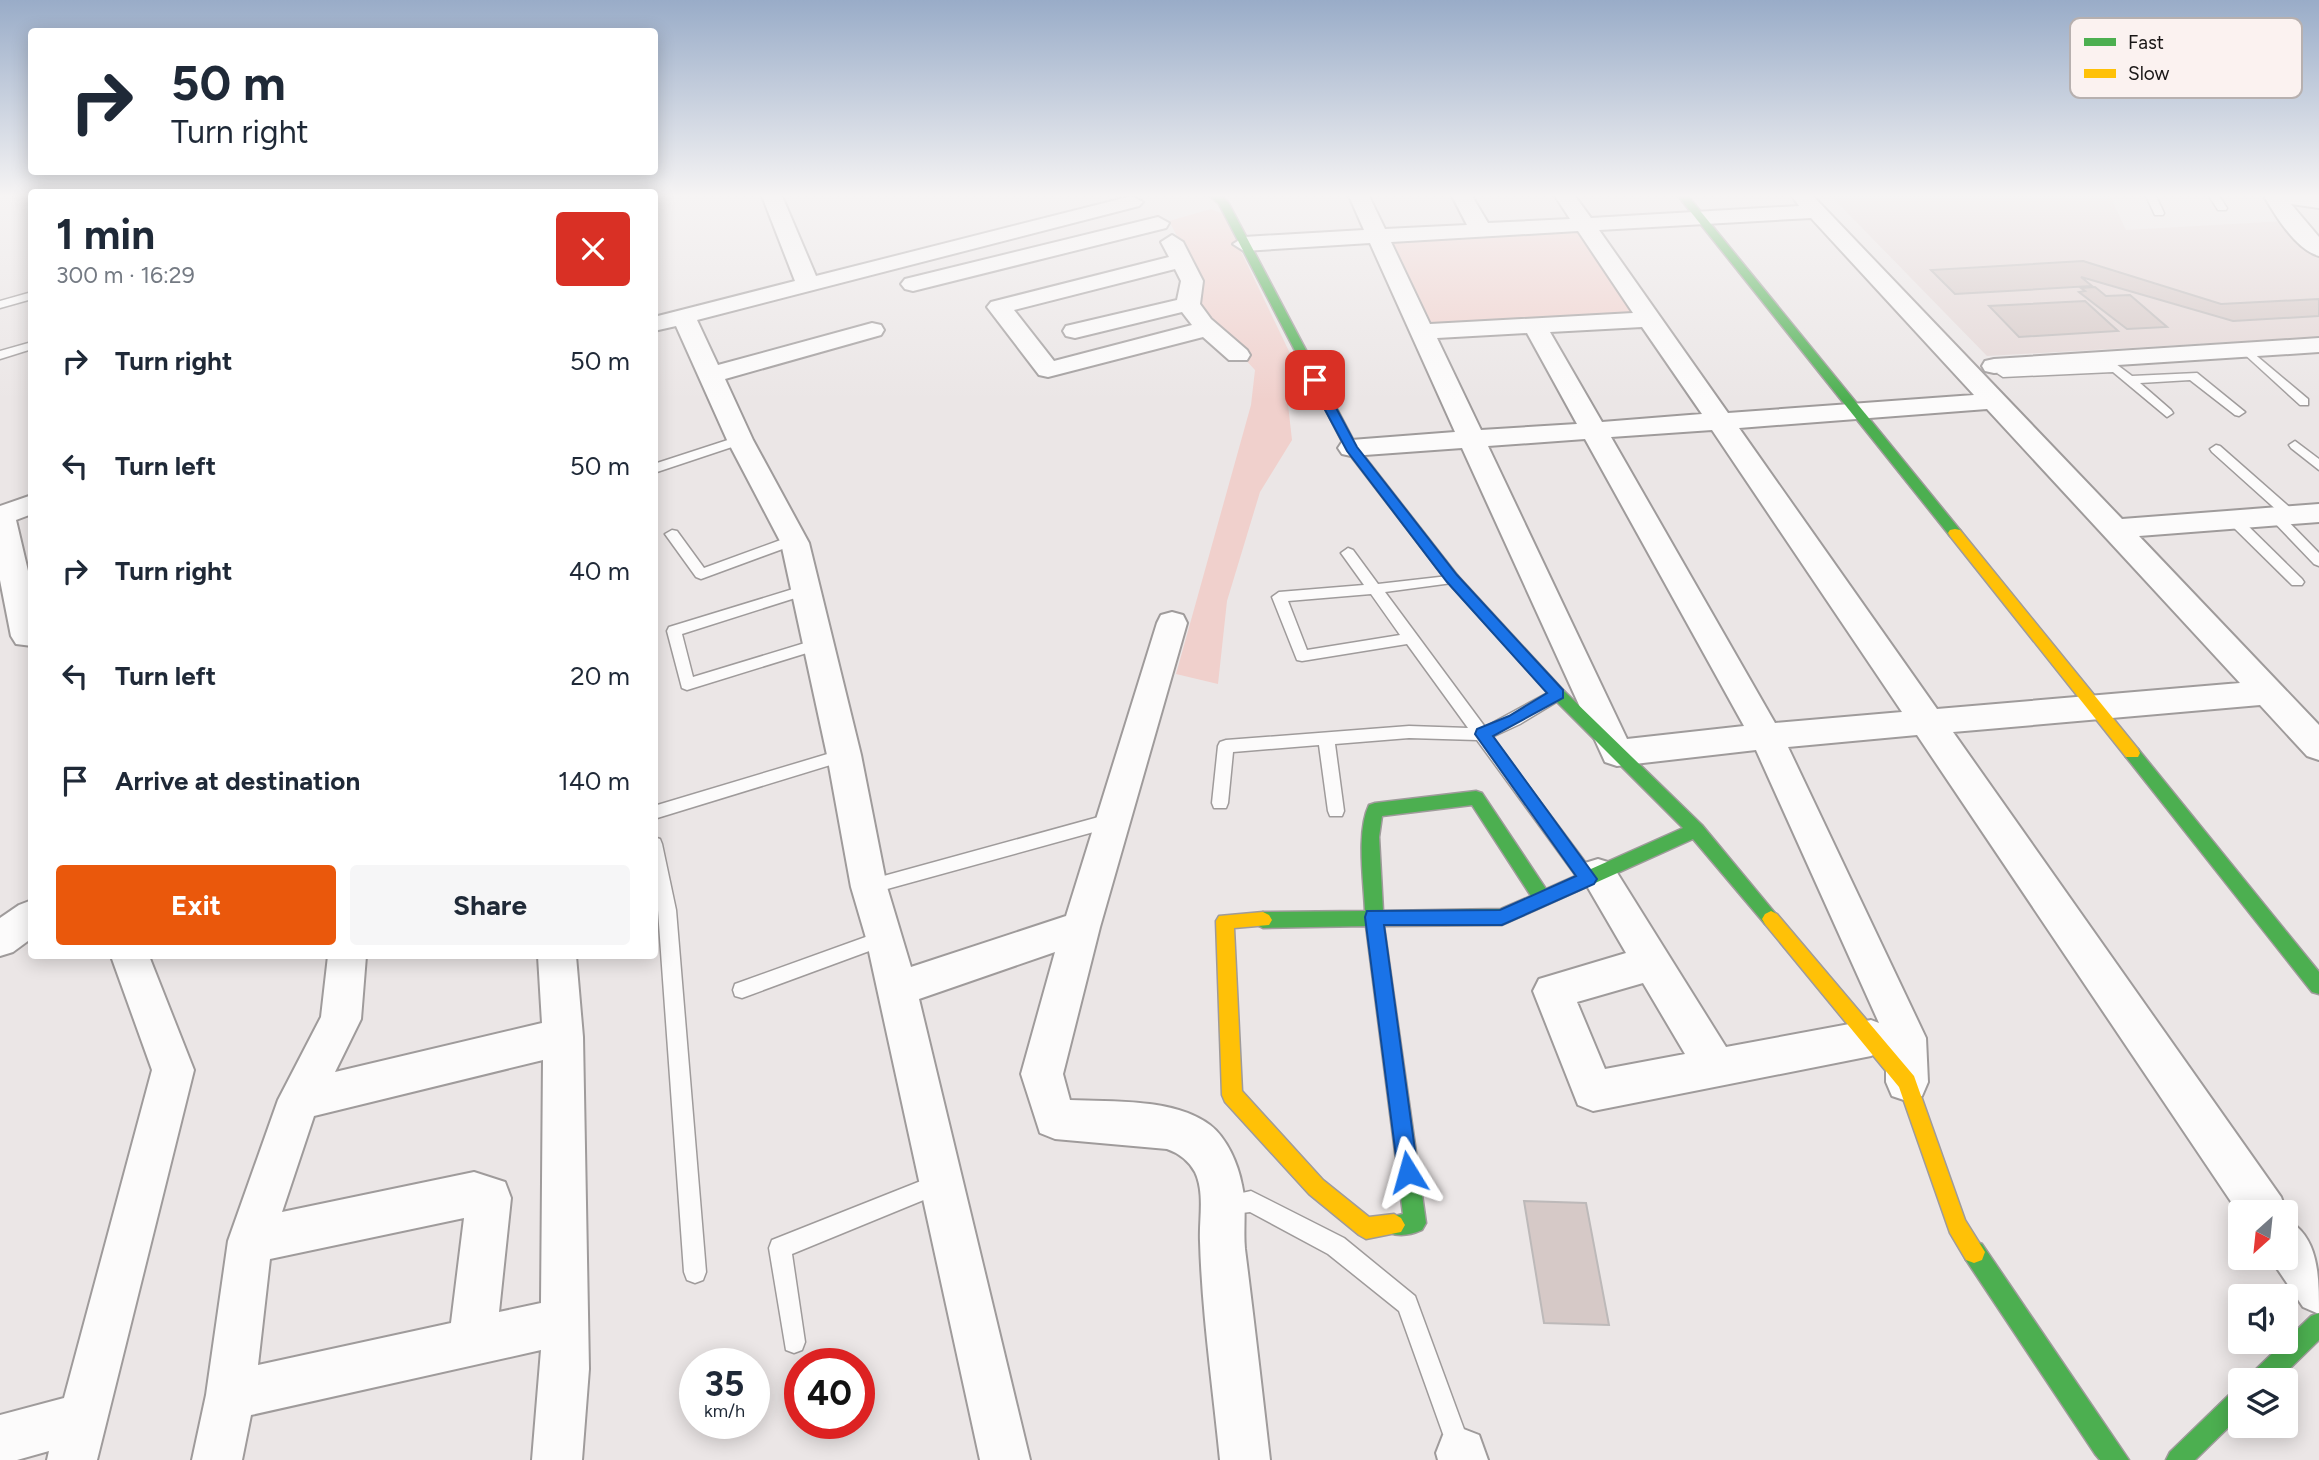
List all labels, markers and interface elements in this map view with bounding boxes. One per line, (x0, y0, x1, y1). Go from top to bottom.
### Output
legend (2070, 18, 2302, 98)
text: Fast (2128, 31, 2164, 54)
text: 50 m (171, 53, 286, 112)
icon: right (56, 56, 147, 147)
text: Slow (2128, 62, 2170, 85)
text: Turn right (171, 113, 309, 151)
text: 1 min (56, 209, 155, 260)
button: close (556, 212, 630, 286)
text: 300 m · 16:29 (56, 261, 195, 289)
icon: right (56, 342, 94, 380)
text: Turn right (115, 345, 232, 377)
text: 50 m (570, 345, 630, 377)
pin (1285, 350, 1345, 410)
icon: arrive (1296, 361, 1334, 399)
icon: left (56, 447, 94, 485)
text: Turn left (115, 450, 216, 482)
text: 50 m (570, 450, 630, 482)
icon: right (56, 552, 94, 590)
text: Turn right (115, 555, 232, 587)
text: 40 m (569, 555, 630, 587)
icon: left (56, 657, 94, 695)
text: Turn left (115, 660, 216, 692)
text: 20 m (570, 660, 630, 692)
icon: arrive (56, 762, 94, 800)
text: Arrive at destination (115, 765, 360, 797)
text: 140 m (558, 765, 630, 797)
button: Exit (56, 865, 336, 945)
button: Share (350, 865, 630, 945)
position arrow (1371, 1135, 1445, 1209)
north arrow (2228, 1200, 2298, 1270)
map controls (2228, 1200, 2298, 1438)
button: sound (2228, 1284, 2298, 1354)
speed limit sign: 40 (784, 1348, 875, 1439)
text: 35 (705, 1363, 744, 1405)
button: layers (2228, 1368, 2298, 1438)
text: km/h (704, 1400, 745, 1422)

